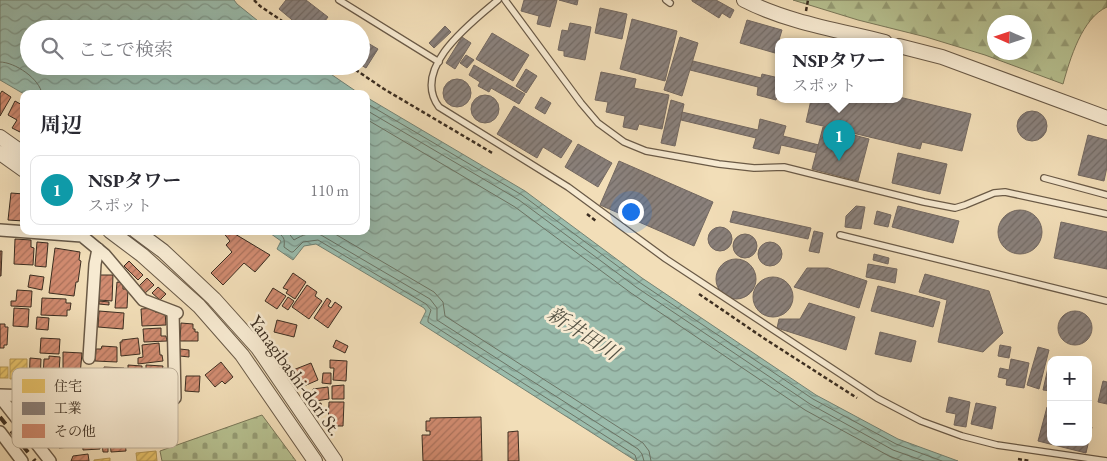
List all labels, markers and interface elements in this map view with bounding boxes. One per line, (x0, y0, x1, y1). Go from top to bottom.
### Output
north arrow (987, 15, 1032, 60)
search box (20, 20, 370, 75)
icon: search (38, 34, 66, 62)
text: ここで検索 (78, 37, 173, 62)
popup (775, 38, 903, 103)
text: NSPタワー (792, 48, 886, 73)
text: スポット (792, 75, 856, 96)
text: 周辺 (40, 111, 82, 138)
pin: 1 (823, 120, 855, 161)
text: NSPタワー (88, 168, 181, 193)
text: 1 (53, 180, 61, 201)
text: 110 m (310, 180, 349, 201)
text: スポット (88, 195, 152, 216)
your location (618, 199, 644, 225)
water label: 新井田川 (542, 300, 625, 367)
street label: Yanagibashi-dori St. (243, 310, 348, 440)
map controls (1047, 356, 1092, 446)
button: + (1047, 356, 1092, 401)
legend (12, 368, 178, 448)
text: 住宅 (54, 377, 82, 395)
text: 工業 (54, 399, 82, 417)
button: − (1047, 401, 1092, 446)
text: その他 (54, 422, 96, 440)

